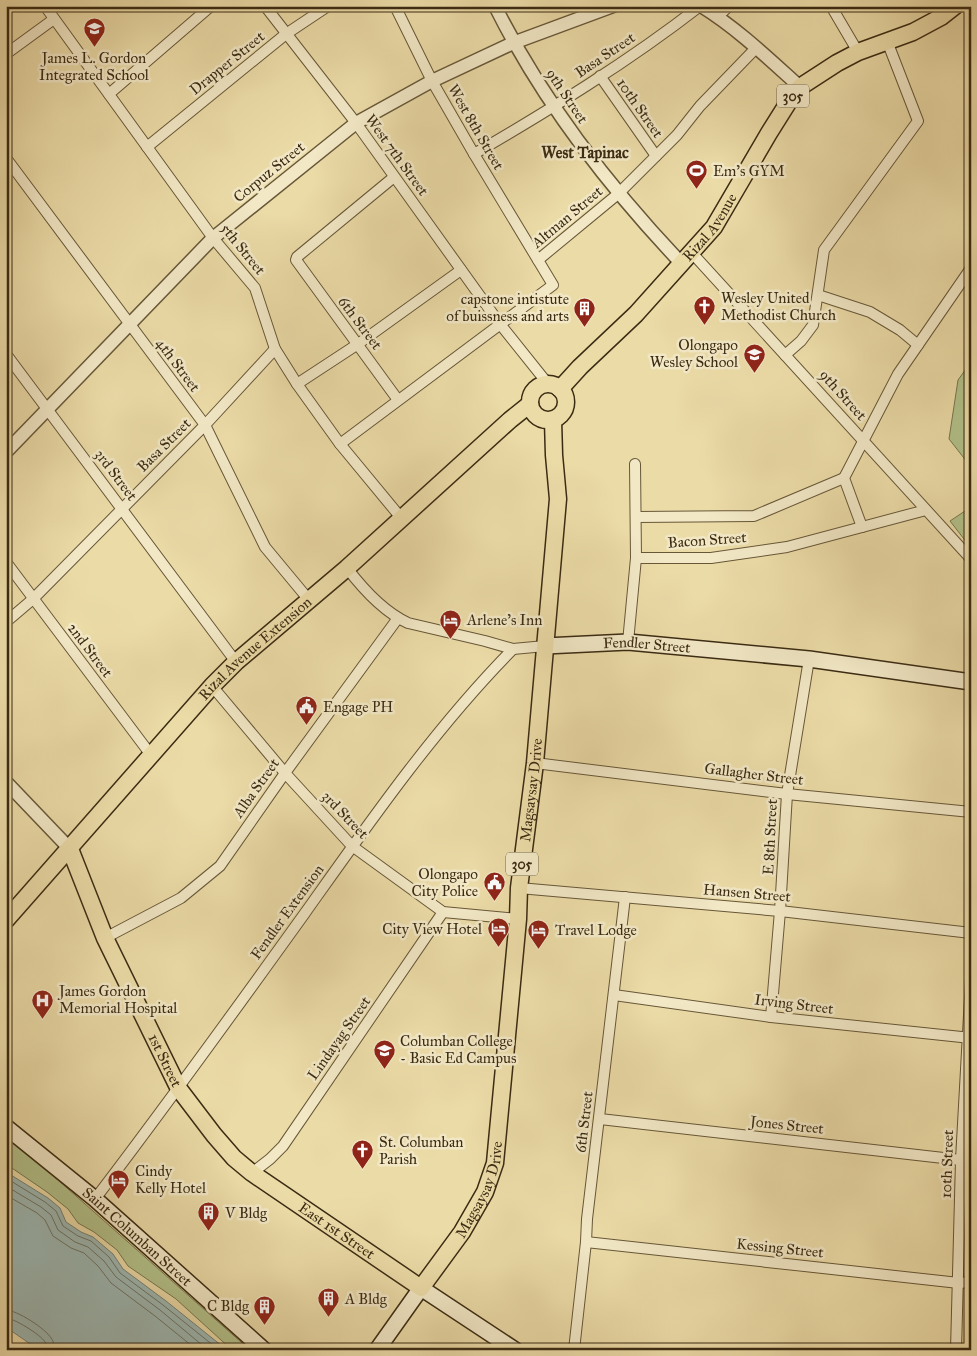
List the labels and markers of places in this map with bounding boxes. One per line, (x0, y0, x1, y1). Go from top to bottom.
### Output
school or university icon: James L. Gordon Integrated School (82, 17, 106, 48)
place label: James L. Gordon Integrated School (39, 49, 150, 84)
sports icon: Em's GYM (685, 159, 709, 190)
place label: Em's GYM (713, 162, 785, 180)
place label: Wesley United Methodist Church (721, 289, 837, 324)
place label: capstone intistute of buissness and arts (446, 290, 569, 325)
church icon: Wesley United Methodist Church (693, 295, 717, 326)
building icon: capstone intistute of buissness and arts (573, 296, 597, 327)
place label: Olongapo Wesley School (650, 336, 739, 371)
school or university icon: Olongapo Wesley School (742, 342, 766, 373)
hotel icon: Arlene's Inn (439, 608, 463, 639)
place label: Arlene's Inn (466, 611, 542, 629)
public building icon: Engage PH (295, 695, 319, 726)
place label: Engage PH (323, 698, 393, 716)
place label: Olongapo City Police (412, 865, 478, 900)
public building icon: Olongapo City Police (482, 871, 506, 902)
hotel icon: City View Hotel (486, 917, 510, 948)
hotel icon: Travel Lodge (527, 918, 551, 949)
place label: City View Hotel (382, 920, 483, 938)
place label: Travel Lodge (555, 921, 637, 939)
place label: James Gordon Memorial Hospital (57, 982, 178, 1017)
hospital icon: James Gordon Memorial Hospital (31, 988, 55, 1019)
place label: Columban College - Basic Ed Campus (400, 1032, 516, 1067)
school or university icon: Columban College - Basic Ed Campus (372, 1038, 396, 1069)
place label: St. Columban Parish (379, 1133, 463, 1168)
church icon: St. Columban Parish (351, 1139, 375, 1170)
place label: Cindy Kelly Hotel (135, 1162, 207, 1197)
hotel icon: Cindy Kelly Hotel (107, 1168, 131, 1199)
building icon: V Bldg (197, 1201, 221, 1232)
place label: V Bldg (224, 1204, 268, 1222)
building icon: A Bldg (317, 1287, 341, 1318)
place label: A Bldg (344, 1290, 388, 1308)
building icon: C Bldg (253, 1294, 277, 1325)
place label: C Bldg (207, 1297, 250, 1315)

